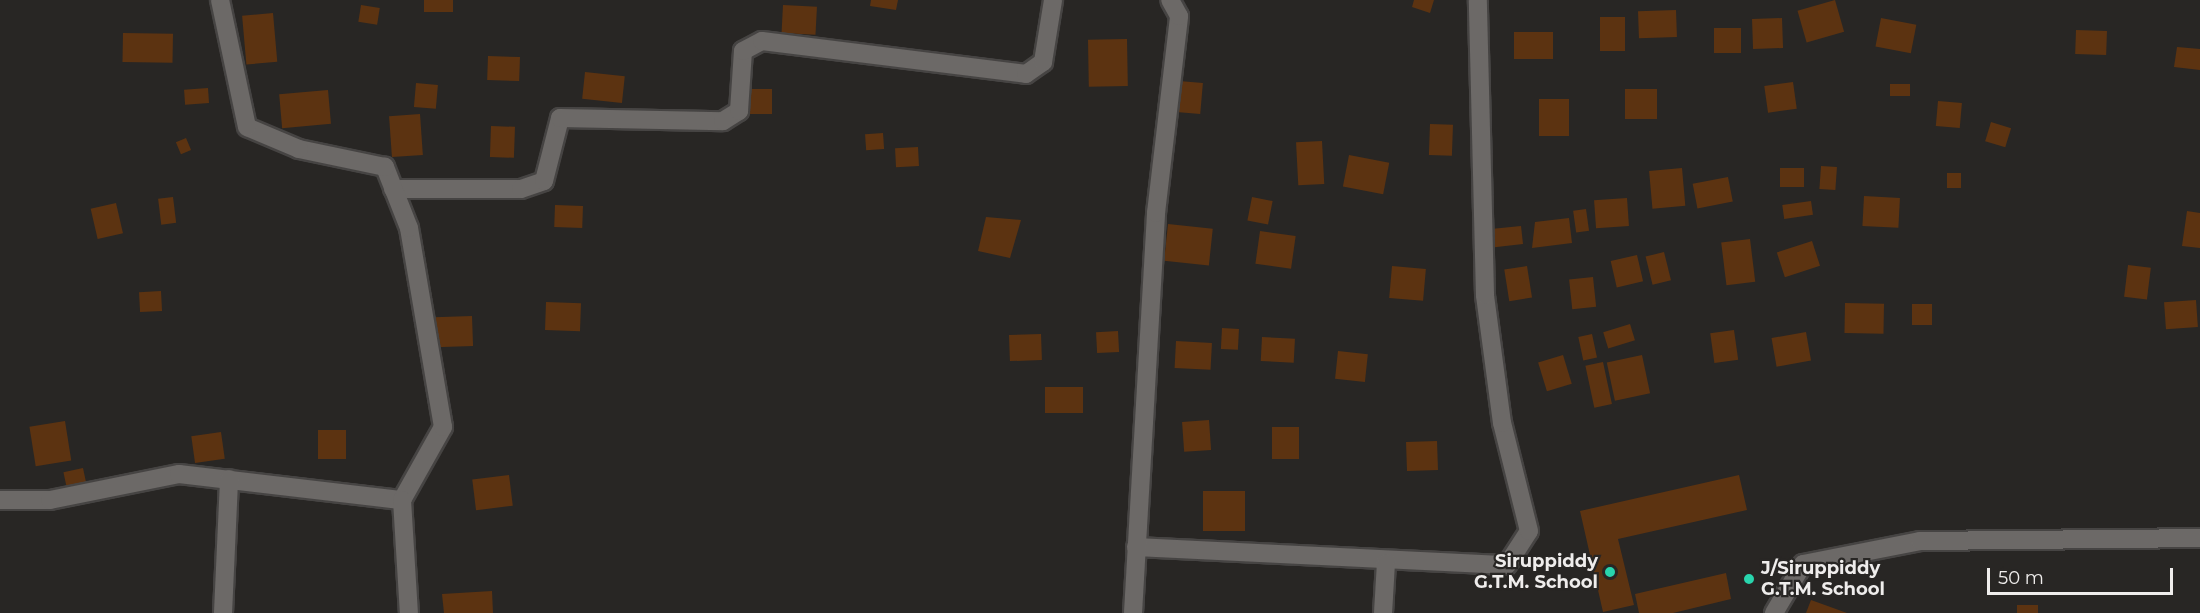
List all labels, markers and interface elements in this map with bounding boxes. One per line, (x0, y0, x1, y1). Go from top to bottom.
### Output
place label: Siruppiddy G.T.M. School (1474, 551, 1598, 594)
scale bar (1990, 556, 2176, 594)
place label: J/Siruppiddy G.T.M. School (1761, 558, 1885, 600)
marker: Siruppiddy G.T.M. School (1603, 565, 1617, 579)
text: 50 m (1998, 567, 2044, 589)
marker: J/Siruppiddy G.T.M. School (1742, 572, 1756, 586)

